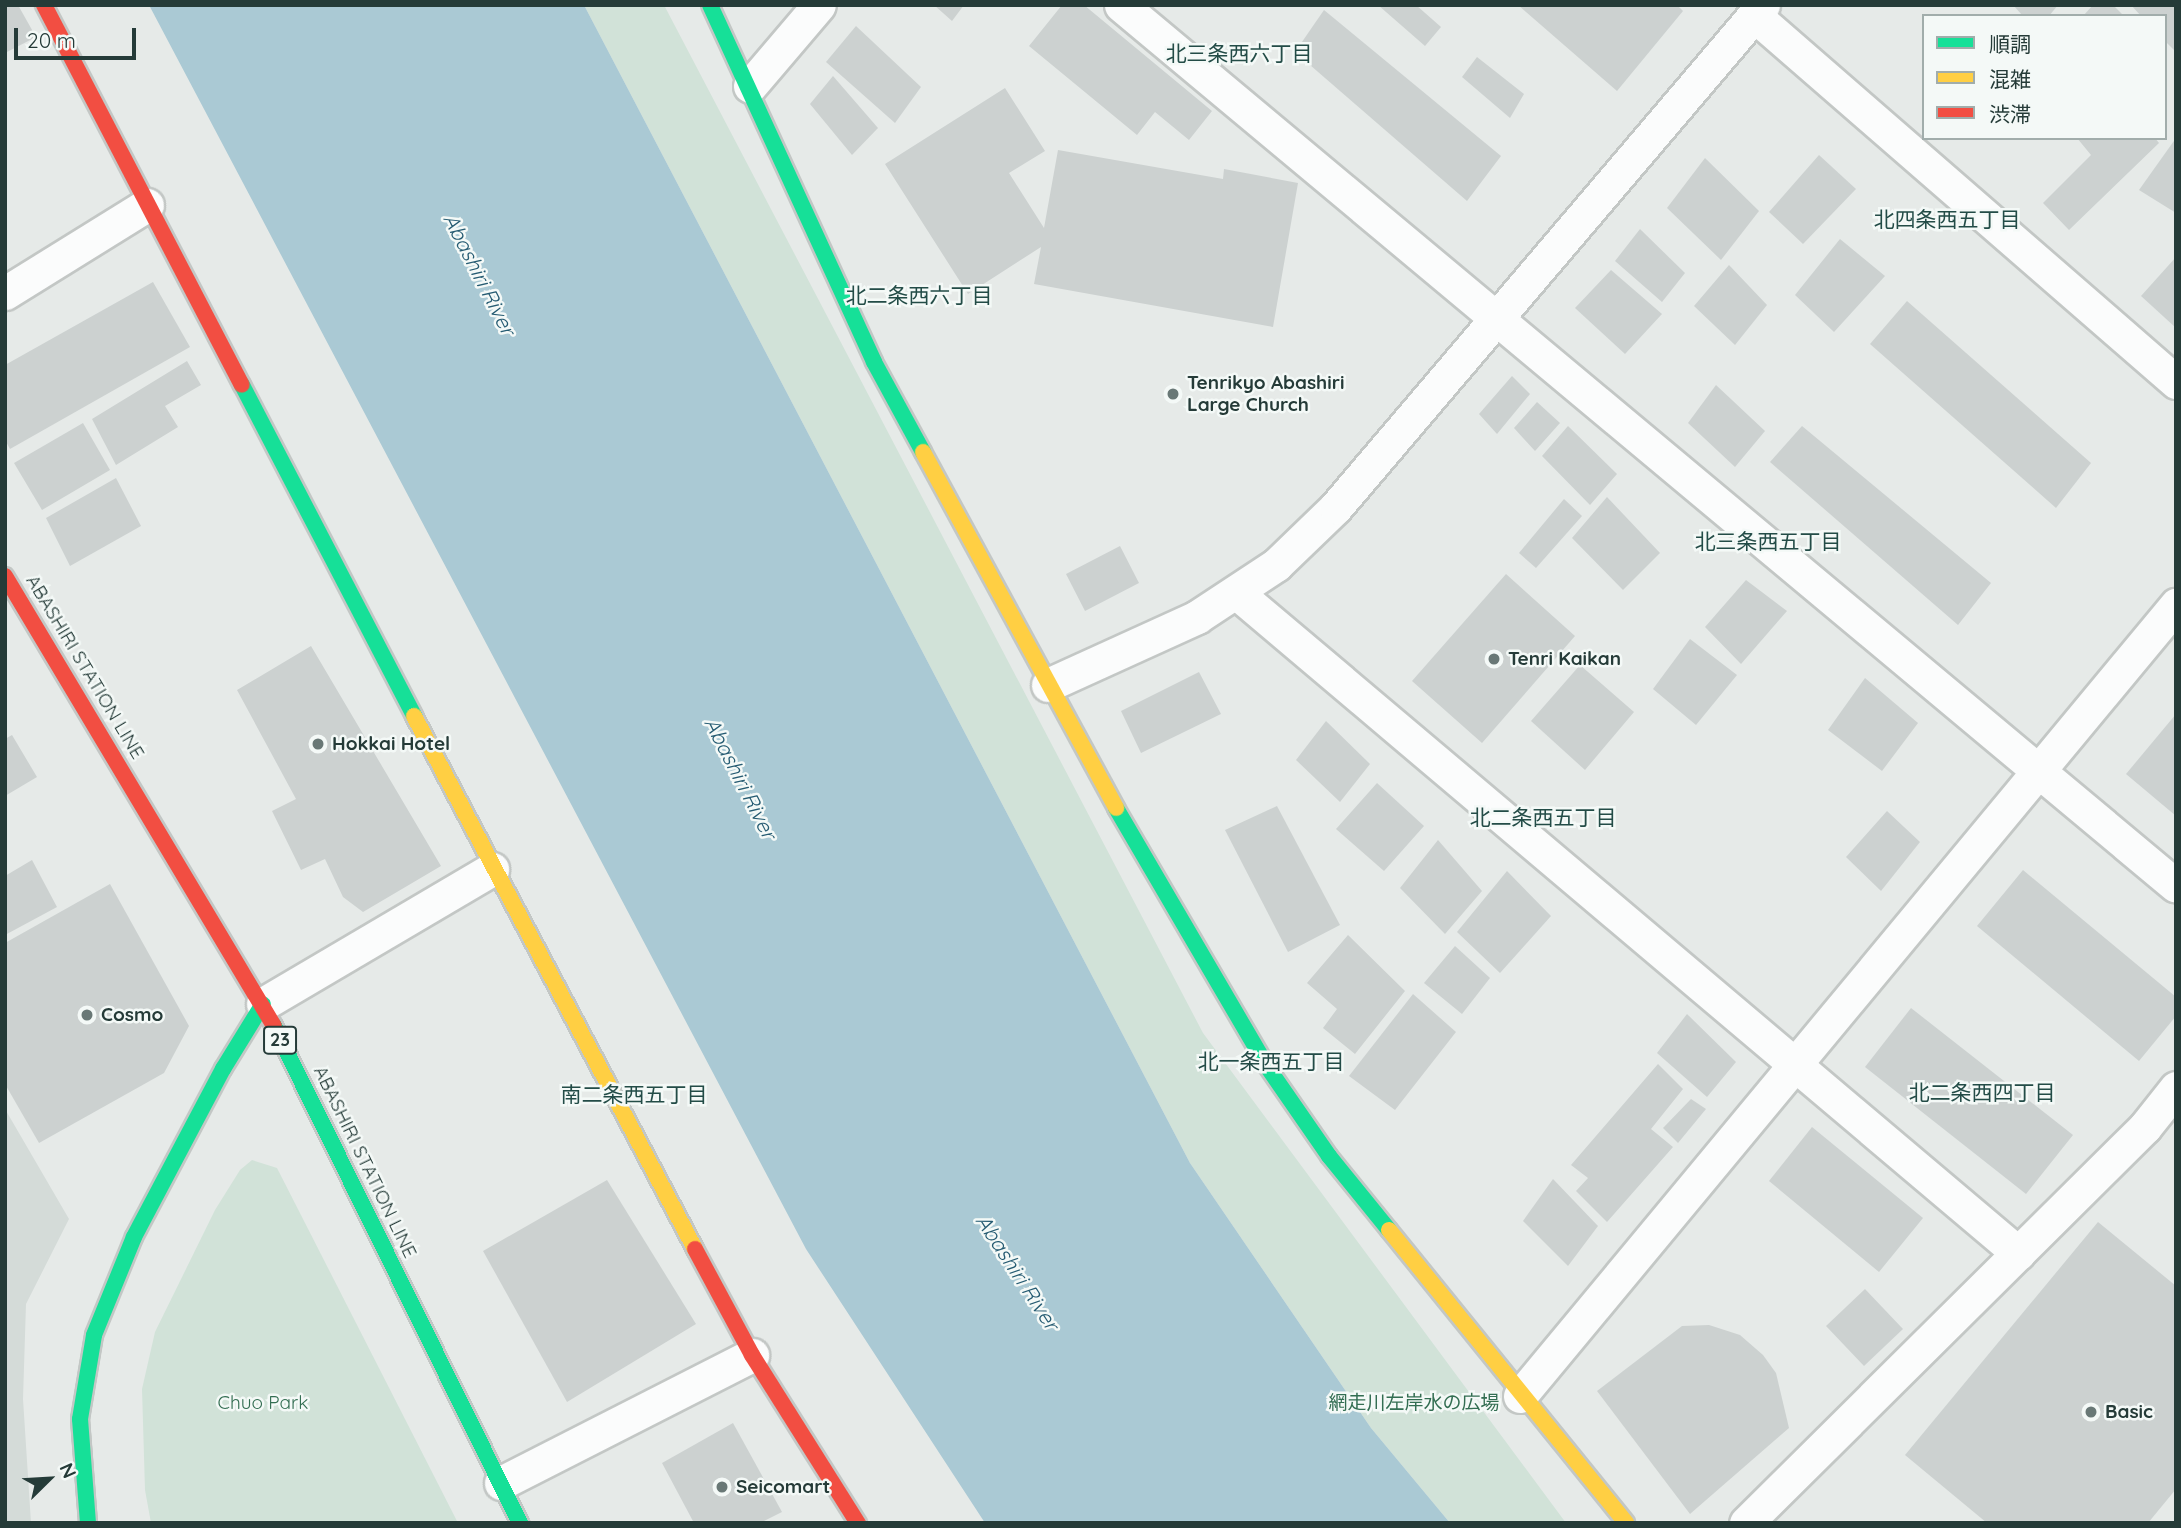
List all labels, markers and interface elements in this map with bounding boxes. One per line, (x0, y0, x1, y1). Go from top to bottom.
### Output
scale bar (18, 14, 140, 58)
legend (1922, 14, 2167, 140)
text: 20 m (27, 27, 76, 53)
text: 順調 (1989, 31, 2031, 57)
district label: 北三条西六丁目 (1166, 40, 1312, 66)
text: 混雑 (1989, 66, 2031, 92)
text: 渋滞 (1989, 101, 2031, 127)
district label: 北四条西五丁目 (1874, 206, 2020, 232)
water label: Abashiri River (439, 209, 521, 339)
district label: 北二条西六丁目 (846, 282, 992, 308)
place label: Tenrikyo Abashiri Large Church (1187, 372, 1344, 416)
marker: Tenrikyo Abashiri Large Church (1165, 386, 1181, 402)
district label: 北三条西五丁目 (1695, 528, 1841, 554)
street label: ABASHIRI STATION LINE (21, 571, 149, 763)
place label: Tenri Kaikan (1508, 648, 1621, 670)
marker: Tenri Kaikan (1486, 651, 1502, 667)
water label: Abashiri River (700, 713, 782, 843)
place label: Hokkai Hotel (332, 733, 450, 755)
marker: Hokkai Hotel (310, 736, 326, 752)
district label: 北二条西五丁目 (1470, 804, 1616, 830)
place label: Cosmo (101, 1004, 163, 1026)
marker: Cosmo (79, 1007, 95, 1023)
road number: 23 (262, 1026, 298, 1055)
district label: 北一条西五丁目 (1198, 1048, 1344, 1074)
street label: ABASHIRI STATION LINE (309, 1062, 421, 1262)
district label: 北二条西四丁目 (1909, 1079, 2055, 1105)
district label: 南二条西五丁目 (561, 1081, 707, 1107)
water label: Abashiri River (971, 1209, 1065, 1335)
park label: Chuo Park (218, 1392, 308, 1414)
park label: 網走川左岸水の広場 (1329, 1392, 1499, 1414)
place label: Basic (2105, 1401, 2153, 1423)
marker: Basic (2083, 1404, 2099, 1420)
north arrow (14, 1444, 84, 1514)
text: N (54, 1459, 82, 1482)
place label: Seicomart (736, 1476, 830, 1498)
marker: Seicomart (714, 1479, 730, 1495)

